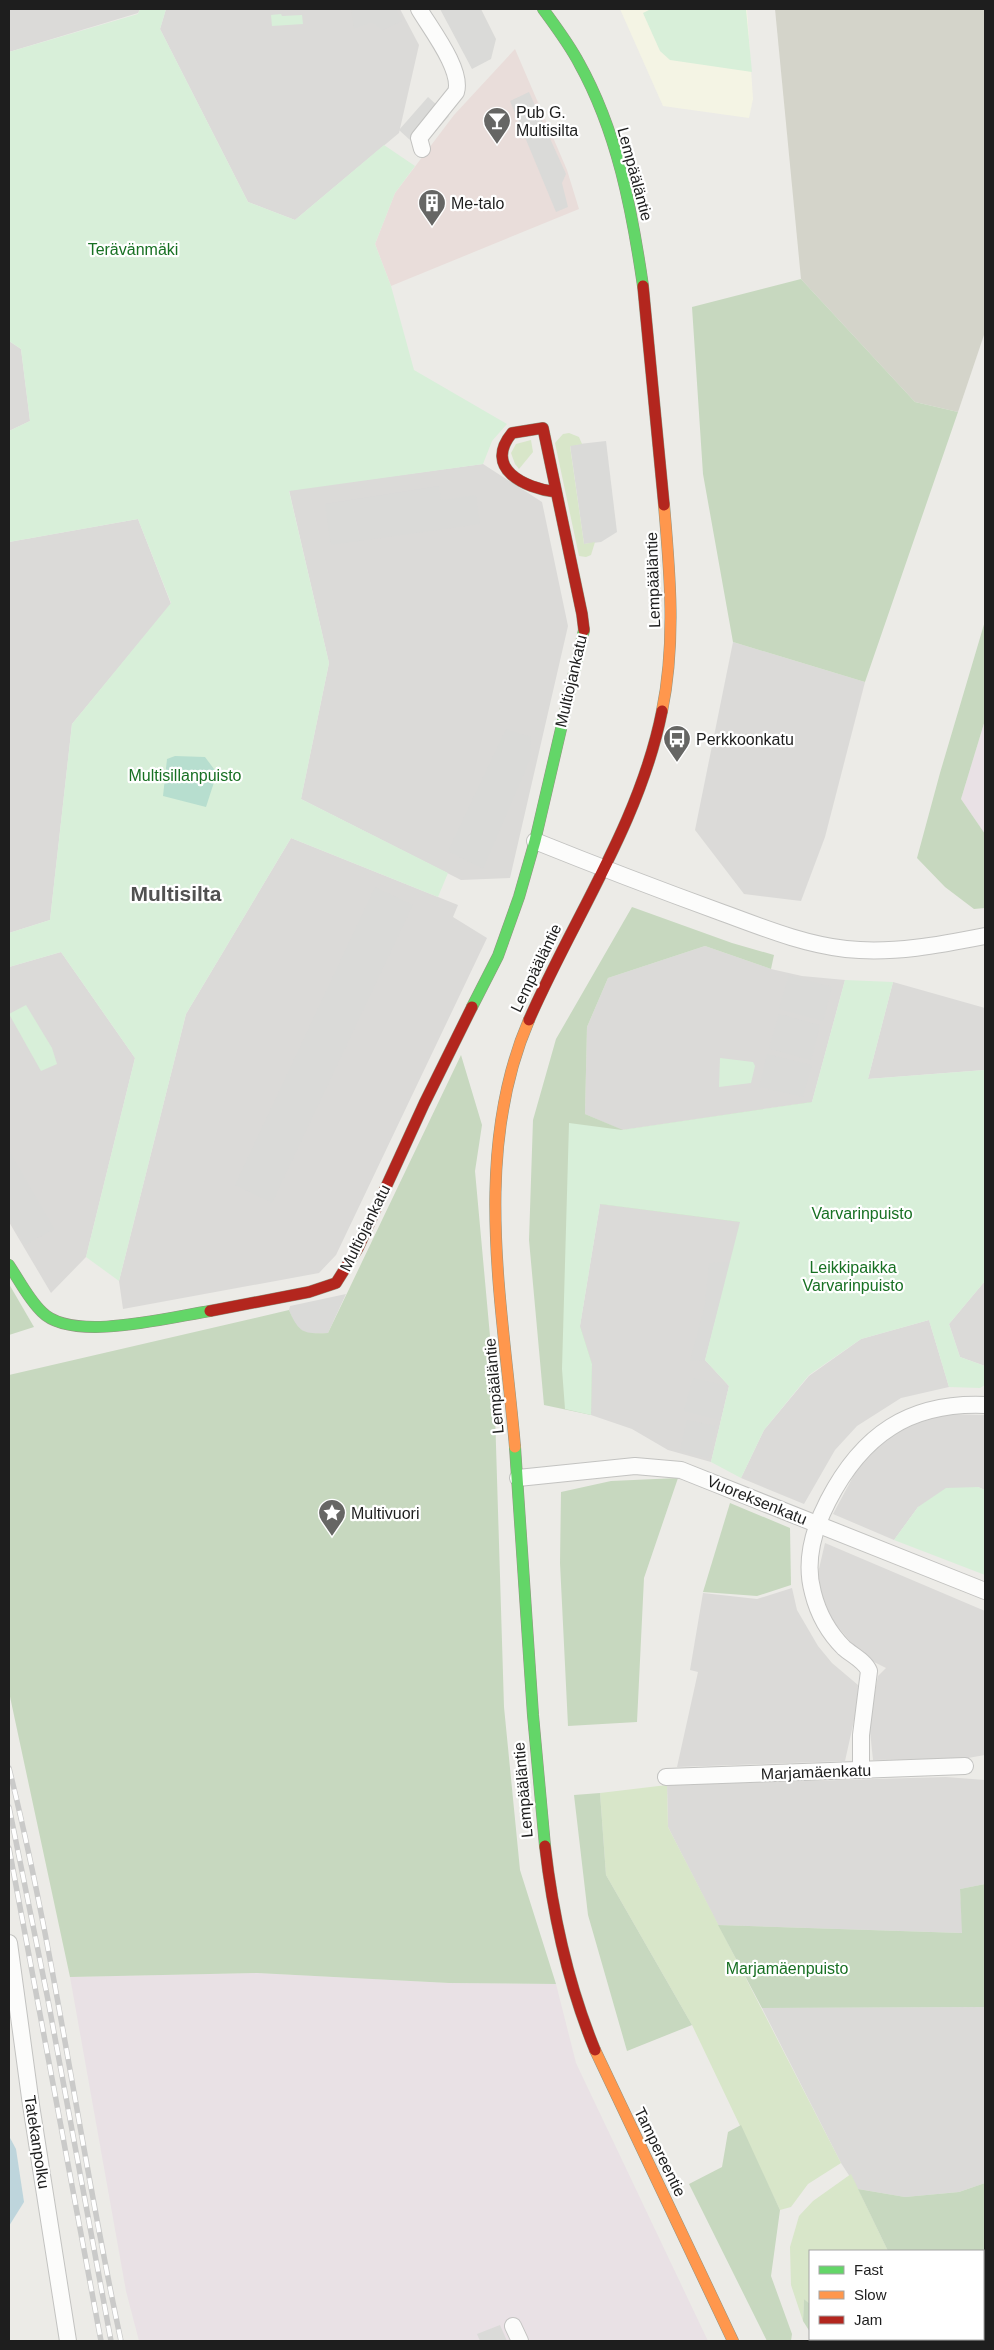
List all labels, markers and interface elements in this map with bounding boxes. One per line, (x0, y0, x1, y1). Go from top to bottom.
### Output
place label: Pub G. Multisilta (516, 104, 578, 139)
bar icon: Pub G. Multisilta (482, 106, 512, 145)
street label: Lempääläntie (614, 125, 656, 223)
building icon: Me-talo (417, 188, 447, 227)
place label: Me-talo (451, 195, 504, 212)
park label: Terävänmäki (88, 241, 178, 258)
street label: Lempääläntie (643, 532, 663, 628)
street label: Multiojankatu (552, 633, 590, 729)
bus stop icon: Perkkoonkatu (662, 724, 692, 763)
place label: Perkkoonkatu (696, 731, 794, 748)
park label: Multisillanpuisto (129, 767, 242, 784)
district label: Multisilta (130, 882, 222, 905)
street label: Lempääläntie (507, 921, 565, 1015)
street label: Multiojankatu (337, 1182, 393, 1274)
park label: Varvarinpuisto (811, 1205, 913, 1222)
park label: Leikkipaikka Varvarinpuisto (802, 1259, 904, 1294)
street label: Lempääläntie (481, 1337, 507, 1435)
street label: Vuoreksenkatu (705, 1472, 809, 1528)
place icon: Multivuori (317, 1498, 347, 1537)
place label: Multivuori (351, 1505, 419, 1522)
street label: Lempääläntie (510, 1741, 536, 1839)
street label: Marjamäenkatu (761, 1762, 871, 1782)
park label: Marjamäenpuisto (726, 1960, 848, 1977)
street label: Tatekanpolku (21, 2094, 53, 2190)
street label: Tampereentie (631, 2105, 689, 2199)
legend (809, 2250, 984, 2340)
text: Fast (854, 2261, 884, 2278)
text: Slow (854, 2286, 887, 2303)
text: Jam (854, 2311, 882, 2328)

